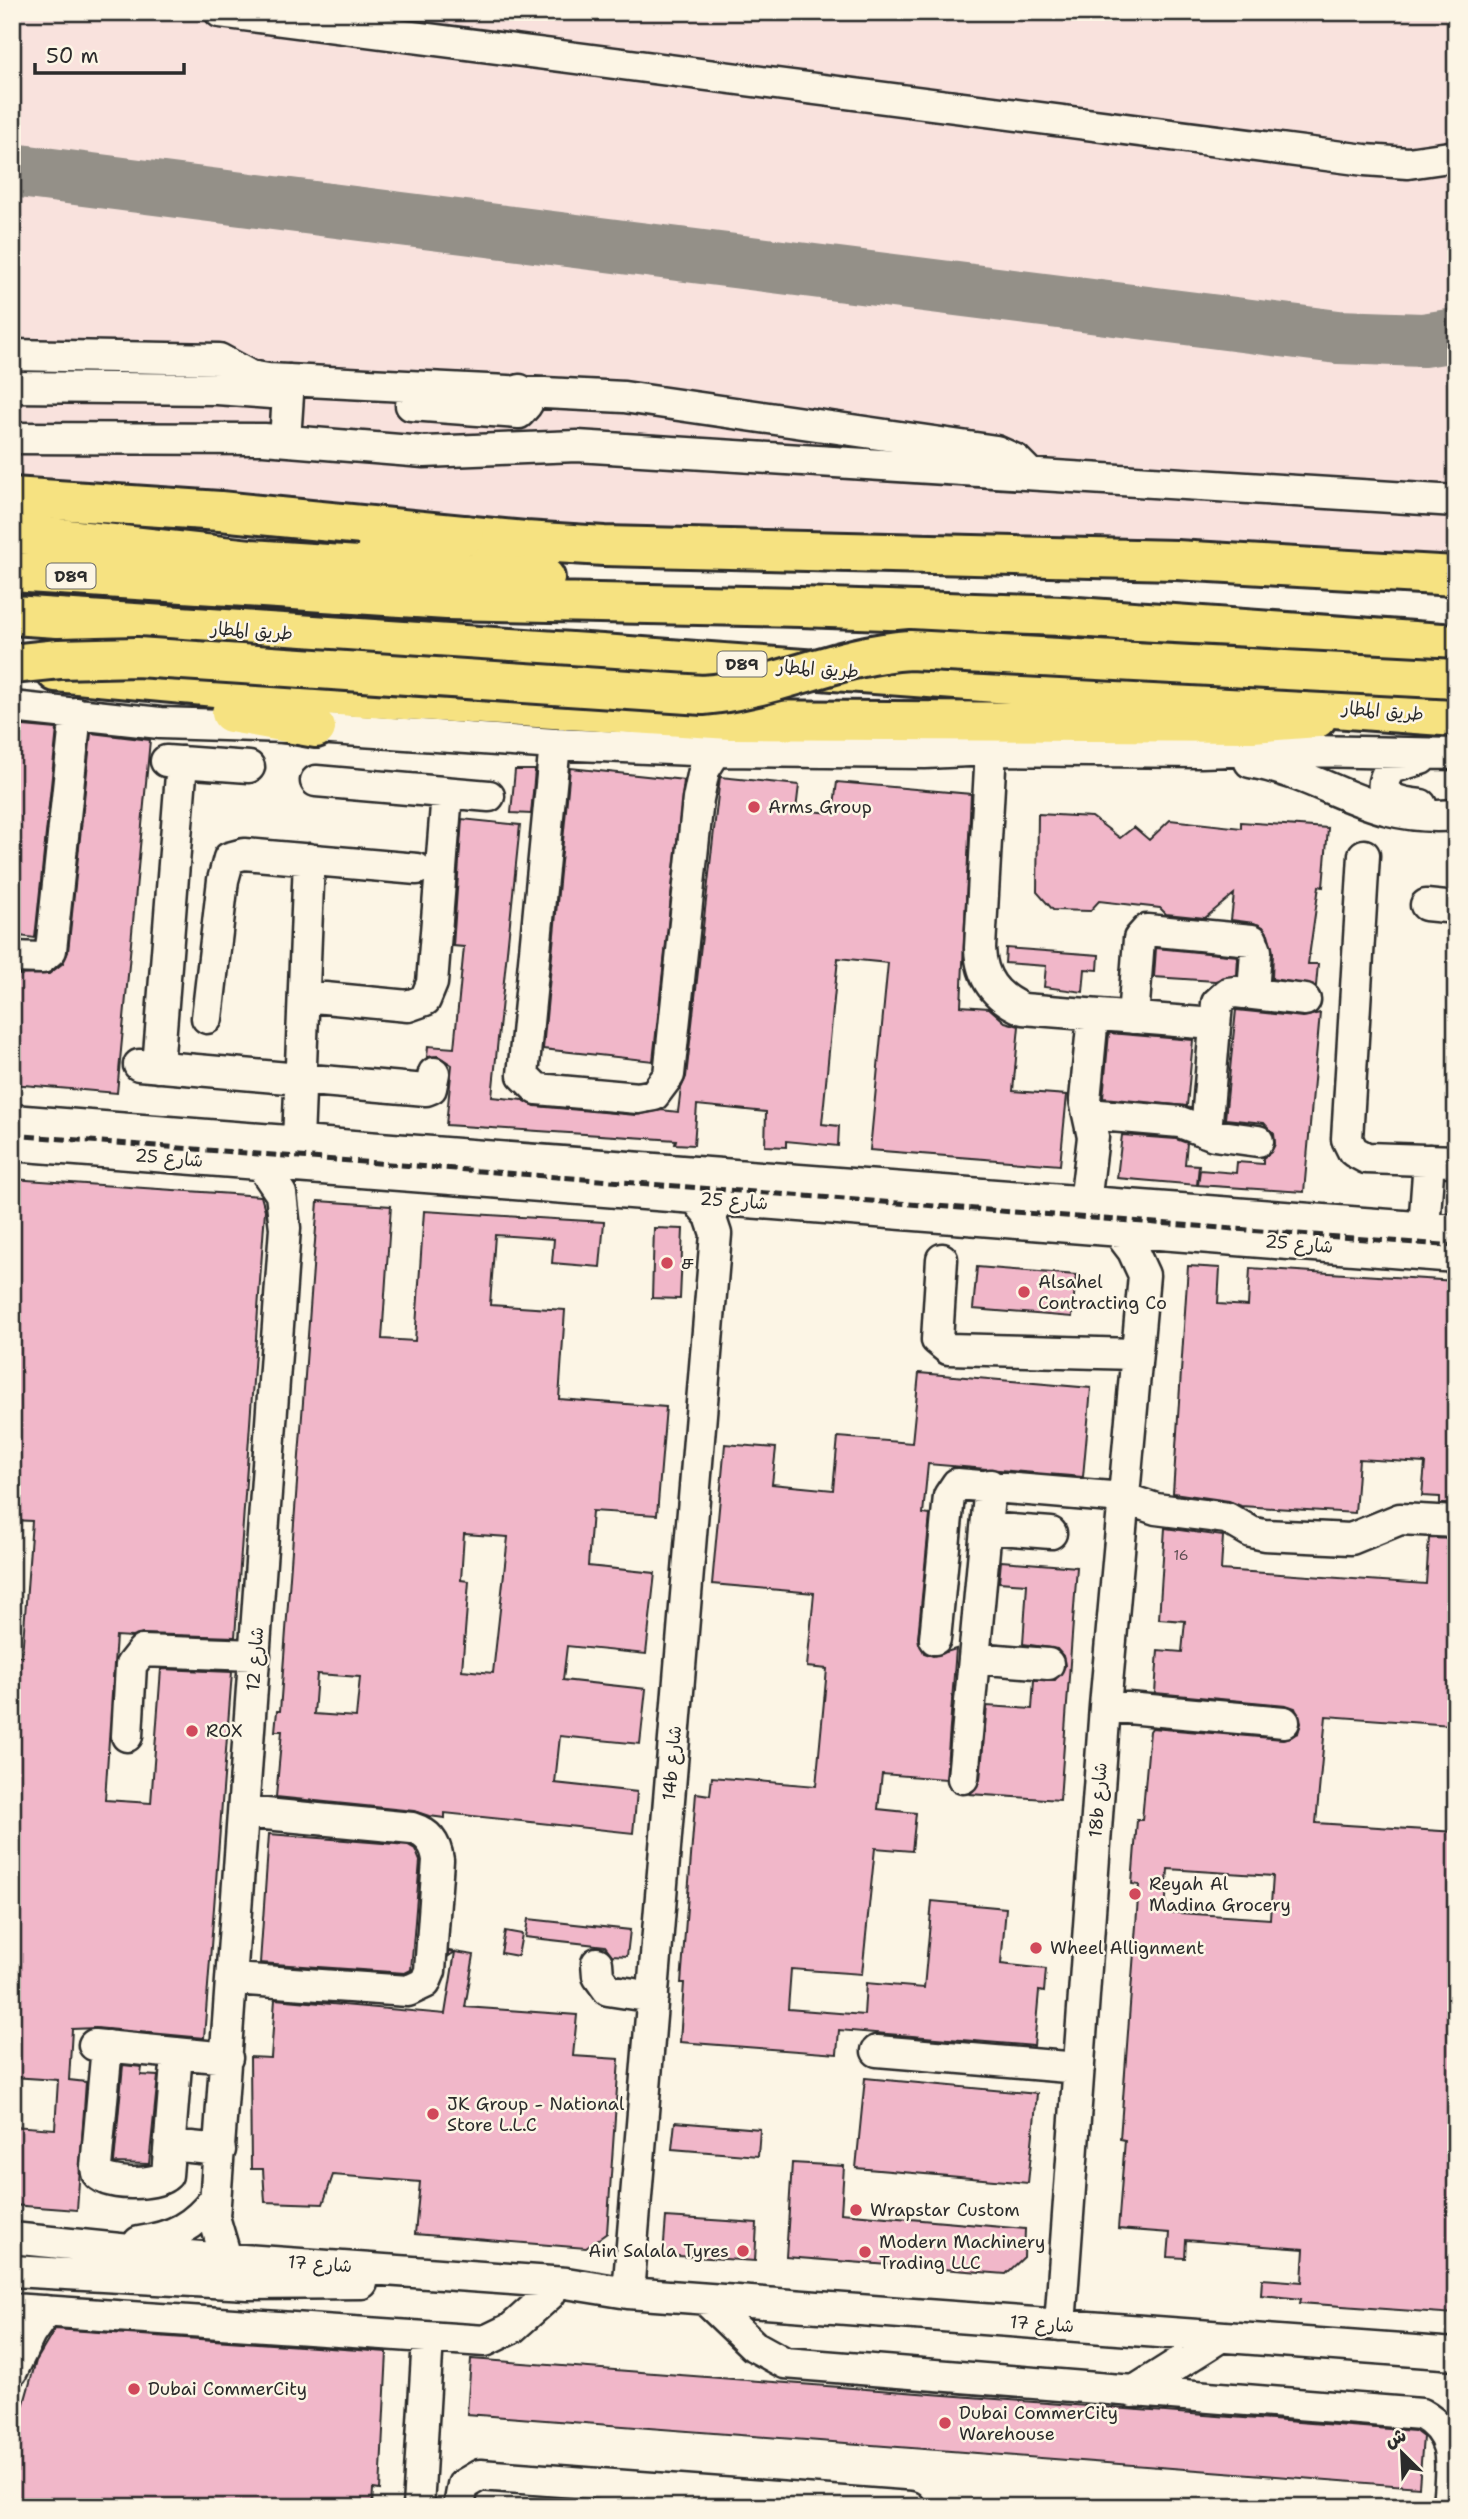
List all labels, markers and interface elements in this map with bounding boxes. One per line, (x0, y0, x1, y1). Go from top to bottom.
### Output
scale bar (35, 32, 184, 76)
text: 50 m (46, 42, 99, 70)
road number: D89 (46, 564, 96, 589)
street label: طريق المطار (208, 616, 294, 646)
road number: D89 (718, 652, 766, 677)
street label: طريق المطار (774, 654, 860, 684)
street label: طريق المطار (1339, 695, 1425, 727)
place label: Arms Group (768, 795, 872, 819)
marker: Arms Group (746, 799, 762, 815)
street label: شارع 25 (134, 1143, 204, 1173)
street label: شارع 25 (699, 1187, 769, 1215)
street label: شارع 25 (1264, 1229, 1334, 1259)
place label: ச (681, 1251, 694, 1275)
marker: ச (659, 1255, 675, 1271)
place label: Alsahel Contracting Co (1038, 1270, 1167, 1315)
marker: Alsahel Contracting Co (1016, 1284, 1032, 1300)
house number: 16 (1173, 1546, 1189, 1564)
street label: شارع 12 (241, 1626, 269, 1692)
place label: ROX (206, 1719, 243, 1743)
marker: ROX (184, 1723, 200, 1739)
street label: 14b شارع (657, 1725, 687, 1801)
street label: 18b شارع (1083, 1761, 1113, 1839)
place label: Reyah Al Madina Grocery (1149, 1872, 1291, 1917)
marker: Reyah Al Madina Grocery (1127, 1886, 1143, 1902)
place label: Wheel Allignment (1050, 1936, 1204, 1960)
marker: Wheel Allignment (1028, 1940, 1044, 1956)
place label: JK Group - National Store L.L.C (447, 2092, 625, 2137)
marker: JK Group - National Store L.L.C (425, 2106, 441, 2122)
place label: Wrapstar Custom (870, 2198, 1020, 2222)
marker: Wrapstar Custom (848, 2202, 864, 2218)
place label: Modern Machinery Trading LLC (879, 2230, 1045, 2275)
place label: Ain Salala Tyres (588, 2239, 729, 2263)
marker: Ain Salala Tyres (735, 2243, 751, 2259)
marker: Modern Machinery Trading LLC (857, 2244, 873, 2260)
street label: شارع 17 (287, 2250, 353, 2278)
street label: شارع 17 (1009, 2310, 1075, 2338)
place label: Dubai CommerCity (148, 2377, 307, 2401)
marker: Dubai CommerCity (126, 2381, 142, 2397)
place label: Dubai CommerCity Warehouse (959, 2401, 1118, 2446)
marker: Dubai CommerCity Warehouse (937, 2415, 953, 2431)
north arrow (1366, 2418, 1436, 2488)
text: ش (1381, 2422, 1410, 2454)

